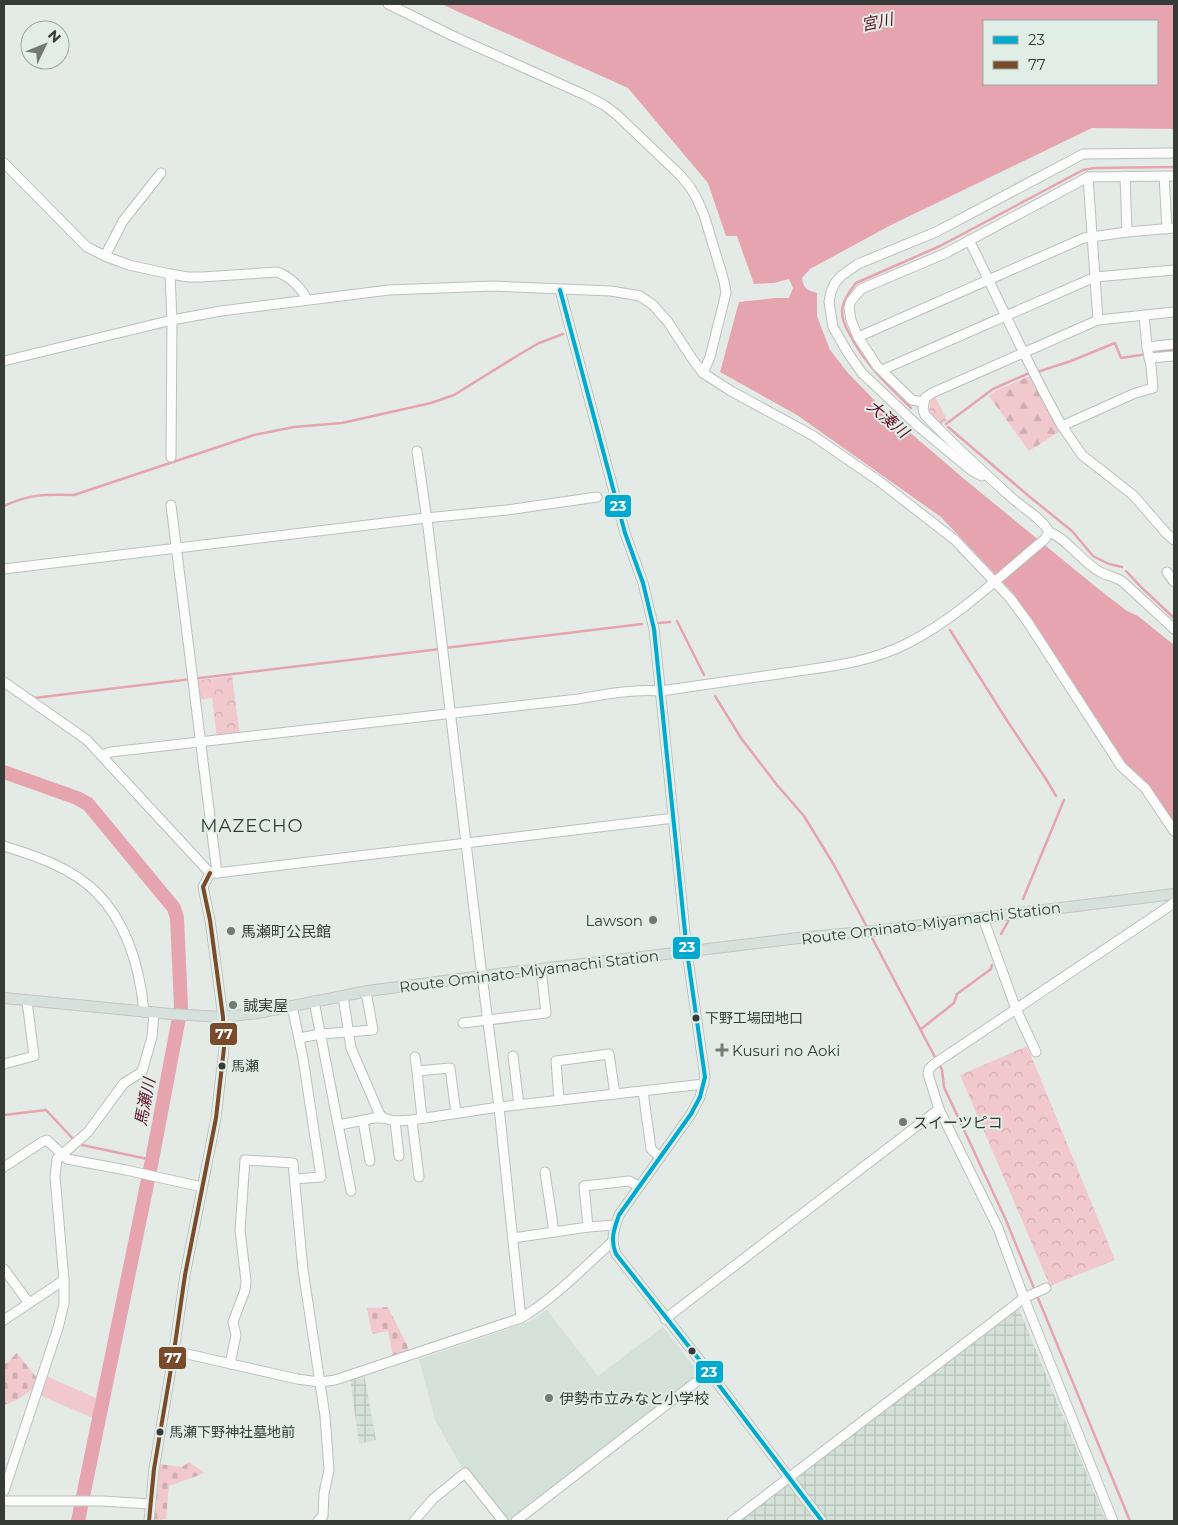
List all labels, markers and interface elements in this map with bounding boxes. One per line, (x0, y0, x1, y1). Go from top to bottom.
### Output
water label: 宮川 (859, 9, 897, 35)
north arrow (20, 20, 70, 70)
legend (983, 20, 1158, 85)
text: N (44, 26, 65, 46)
text: 23 (1028, 30, 1045, 49)
text: 77 (1028, 55, 1046, 74)
water label: 大湊川 (864, 396, 914, 443)
line badge: 23 (604, 494, 632, 518)
text: 23 (610, 497, 626, 515)
district label: MAZECHO (200, 815, 304, 837)
street label: Route Ominato-Miyamachi Station (800, 898, 1062, 948)
place label: Lawson (586, 911, 643, 930)
marker: Lawson (647, 914, 659, 926)
place label: 馬瀬町公民館 (241, 922, 331, 941)
marker: 馬瀬町公民館 (225, 925, 237, 937)
line badge: 23 (672, 936, 701, 960)
text: 23 (679, 938, 695, 956)
street label: Route Ominato-Miyamachi Station (398, 946, 660, 996)
place label: 誠実屋 (243, 996, 288, 1015)
marker: 誠実屋 (227, 999, 239, 1011)
place label: 下野工場団地口 (705, 1009, 803, 1027)
marker: 下野工場団地口 (691, 1013, 701, 1023)
line badge: 77 (209, 1022, 238, 1046)
text: 77 (215, 1025, 233, 1043)
place label: Kusuri no Aoki (732, 1041, 840, 1060)
marker: Kusuri no Aoki (716, 1044, 728, 1056)
place label: 馬瀬 (231, 1057, 259, 1075)
marker: 馬瀬 (217, 1061, 227, 1071)
water label: 馬瀬川 (131, 1075, 159, 1127)
place label: スイーツピコ (913, 1113, 1003, 1132)
marker: スイーツピコ (897, 1116, 909, 1128)
line badge: 77 (158, 1346, 187, 1370)
unlabelled marker (687, 1346, 697, 1356)
text: 77 (164, 1349, 182, 1367)
line badge: 23 (695, 1360, 724, 1384)
text: 23 (701, 1363, 717, 1381)
place label: 伊勢市立みなと小学校 (559, 1389, 709, 1408)
marker: 伊勢市立みなと小学校 (543, 1392, 555, 1404)
place label: 馬瀬下野神社墓地前 (169, 1423, 295, 1441)
marker: 馬瀬下野神社墓地前 (155, 1427, 165, 1437)

